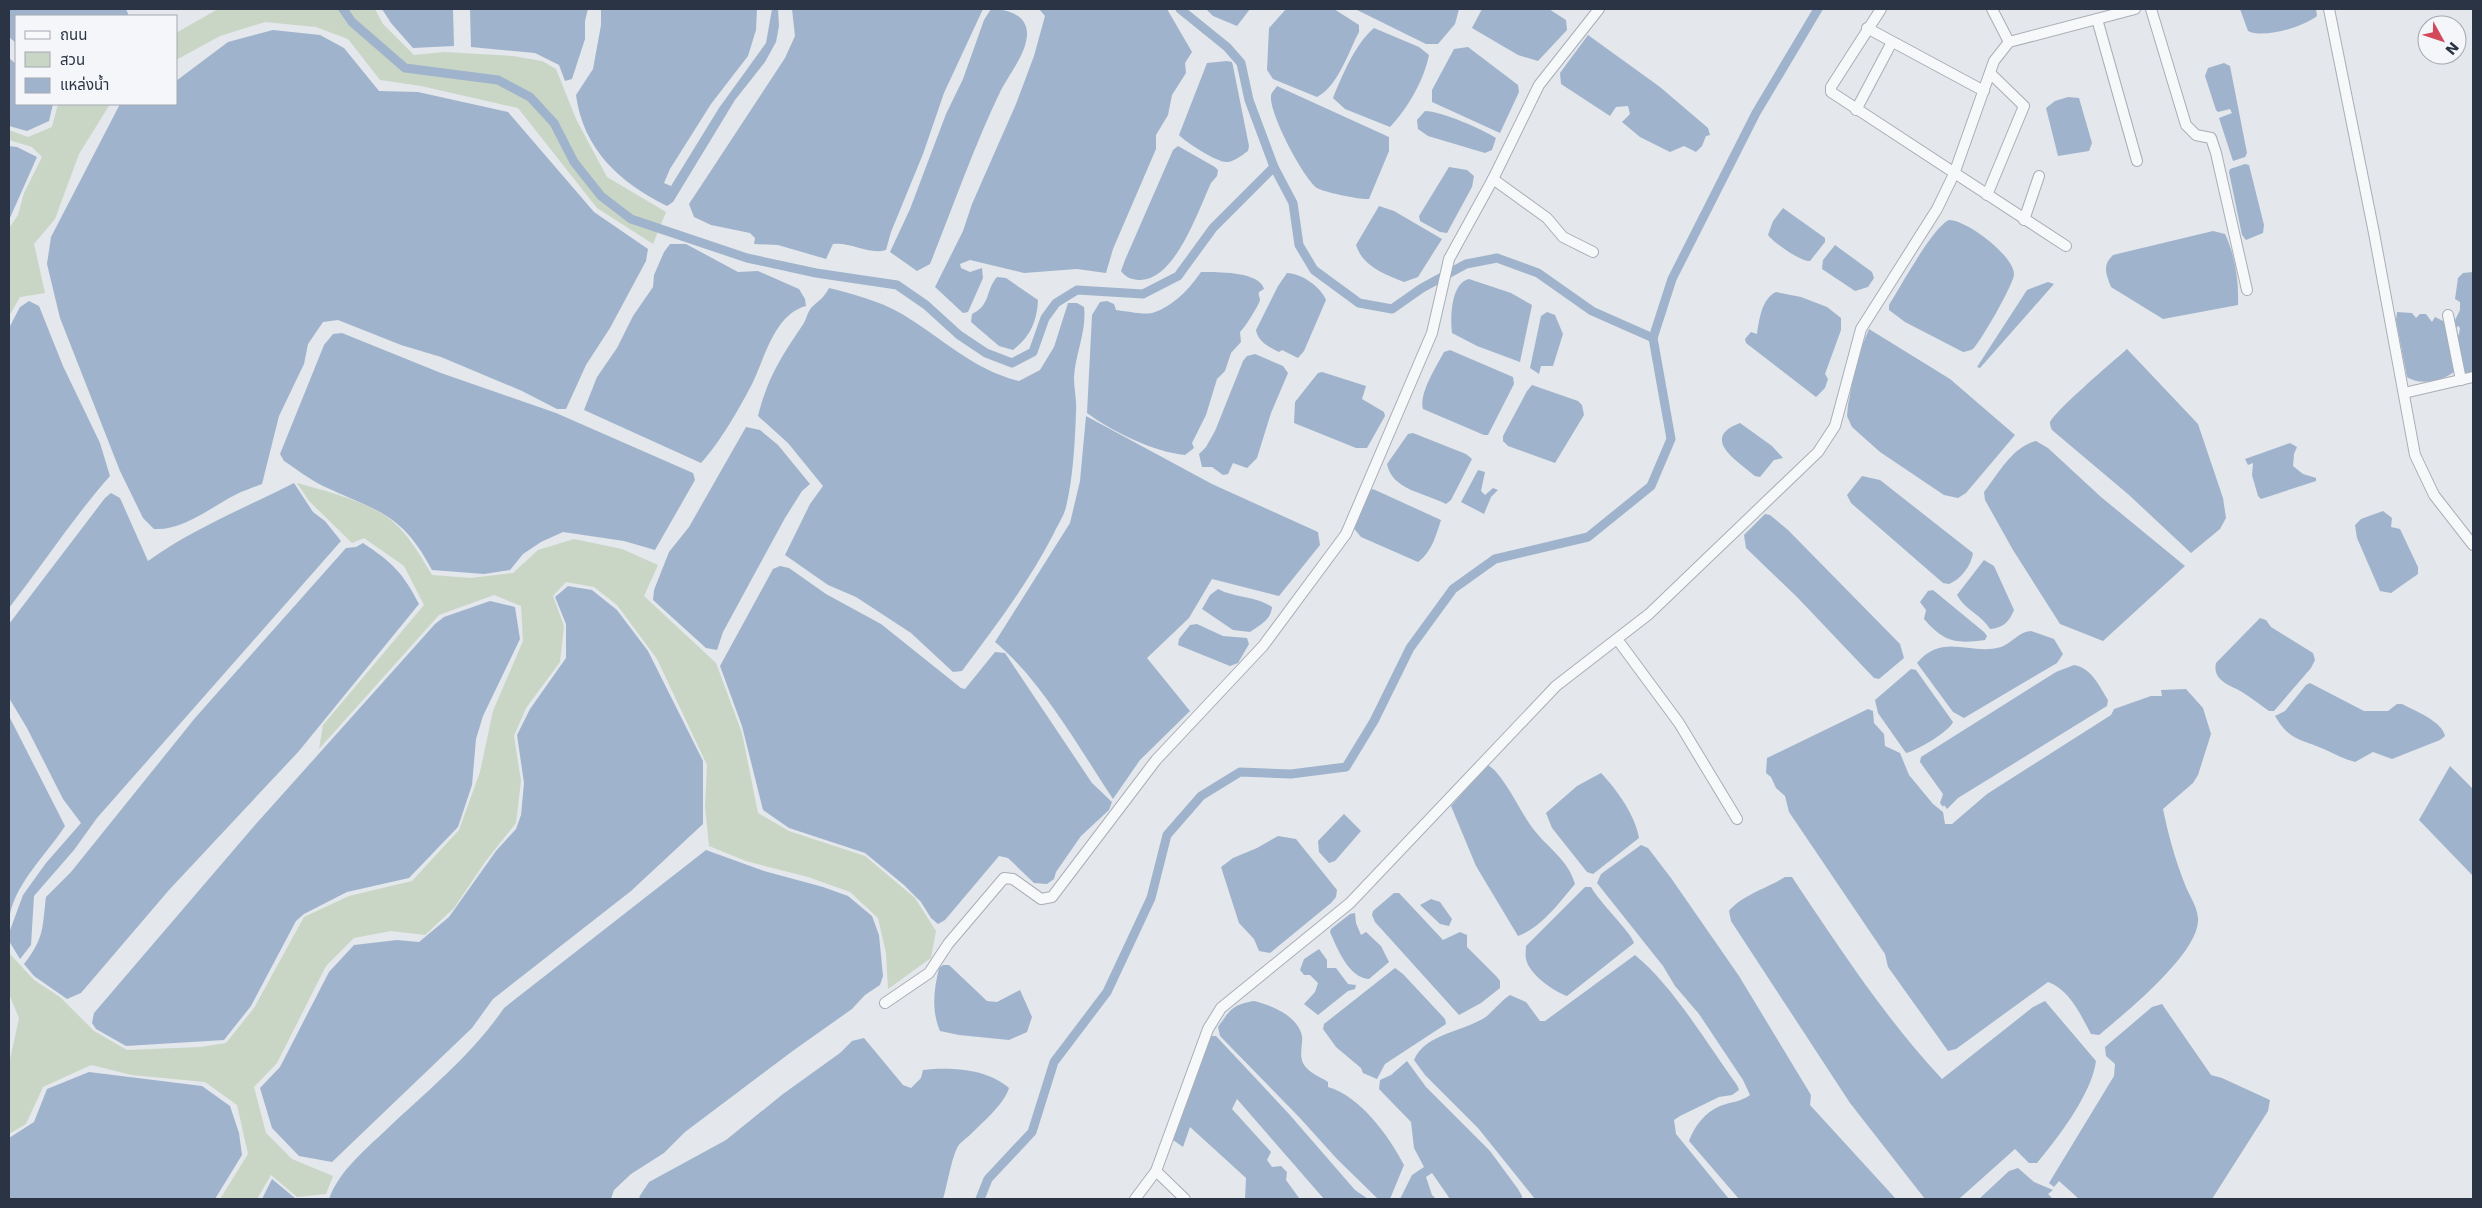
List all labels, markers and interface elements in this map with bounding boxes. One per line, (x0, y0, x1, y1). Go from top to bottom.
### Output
legend (15, 15, 178, 105)
north arrow (2417, 15, 2467, 65)
text: ถนน (60, 26, 87, 44)
text: N (2442, 39, 2462, 58)
text: สวน (60, 51, 85, 69)
text: แหล่งน้ำ (60, 74, 109, 94)

